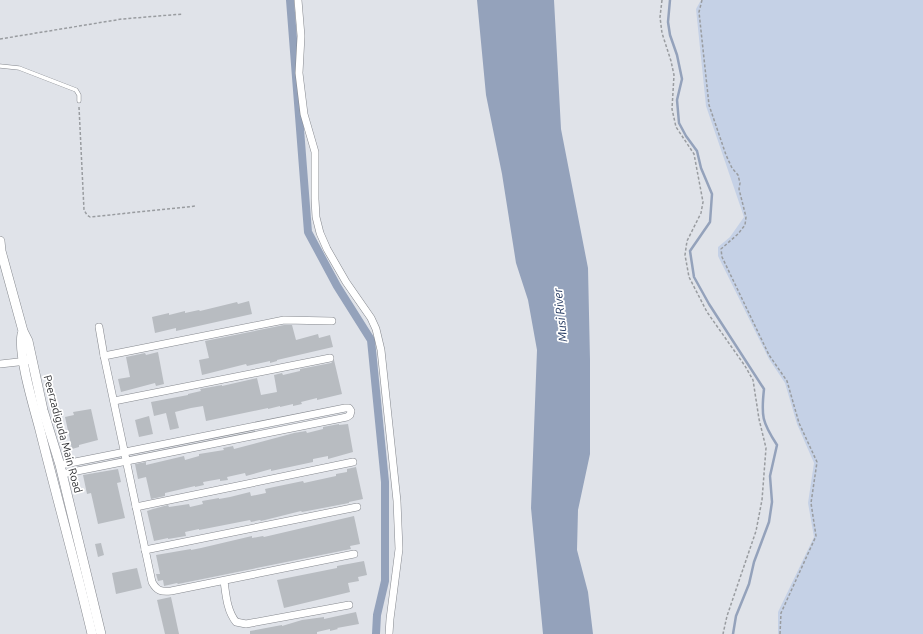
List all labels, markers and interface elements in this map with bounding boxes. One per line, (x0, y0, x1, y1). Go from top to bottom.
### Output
water label: Musi River (551, 287, 569, 343)
street label: Peerzadiguda Main Road (41, 374, 85, 494)

